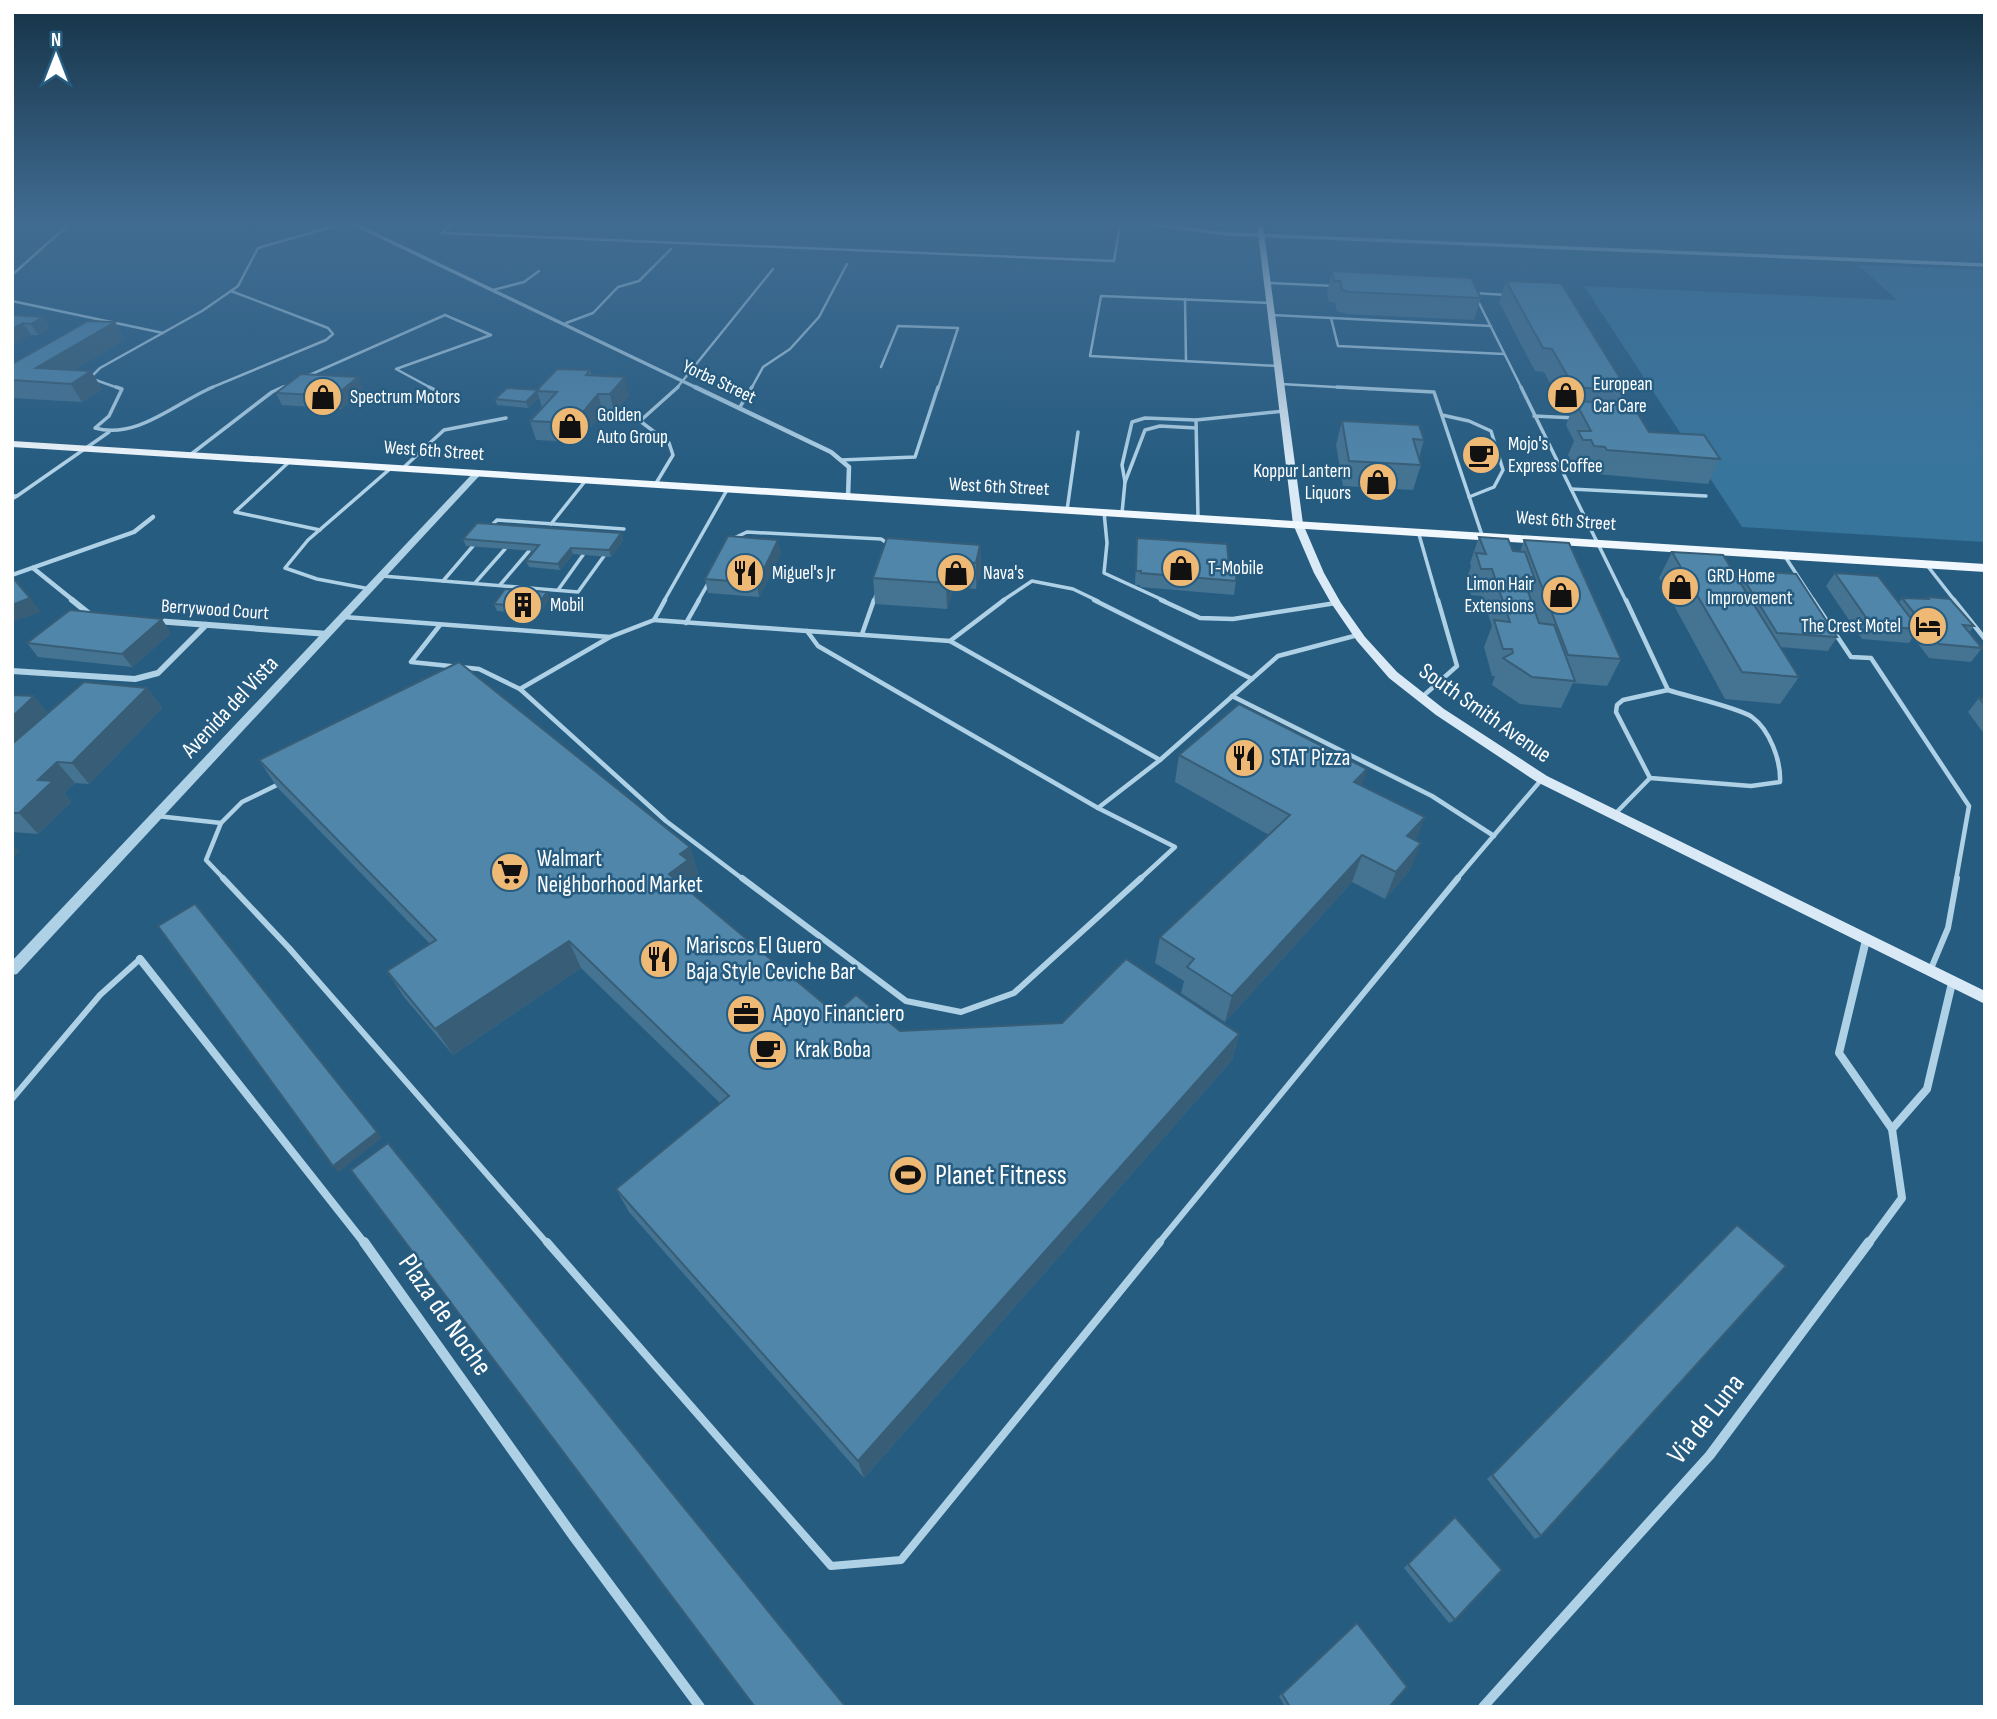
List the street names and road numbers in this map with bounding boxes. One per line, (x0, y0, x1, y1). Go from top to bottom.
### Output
street label: Yorba Street (679, 355, 760, 409)
street label: West 6th Street (383, 436, 485, 466)
street label: West 6th Street (948, 473, 1050, 501)
street label: West 6th Street (1515, 506, 1617, 536)
street label: Berrywood Court (160, 595, 270, 625)
street label: Avenida del Vista (175, 650, 284, 765)
street label: South Smith Avenue (1413, 657, 1557, 769)
street label: Plaza de Noche (391, 1248, 499, 1382)
street label: Via de Luna (1661, 1367, 1751, 1471)

